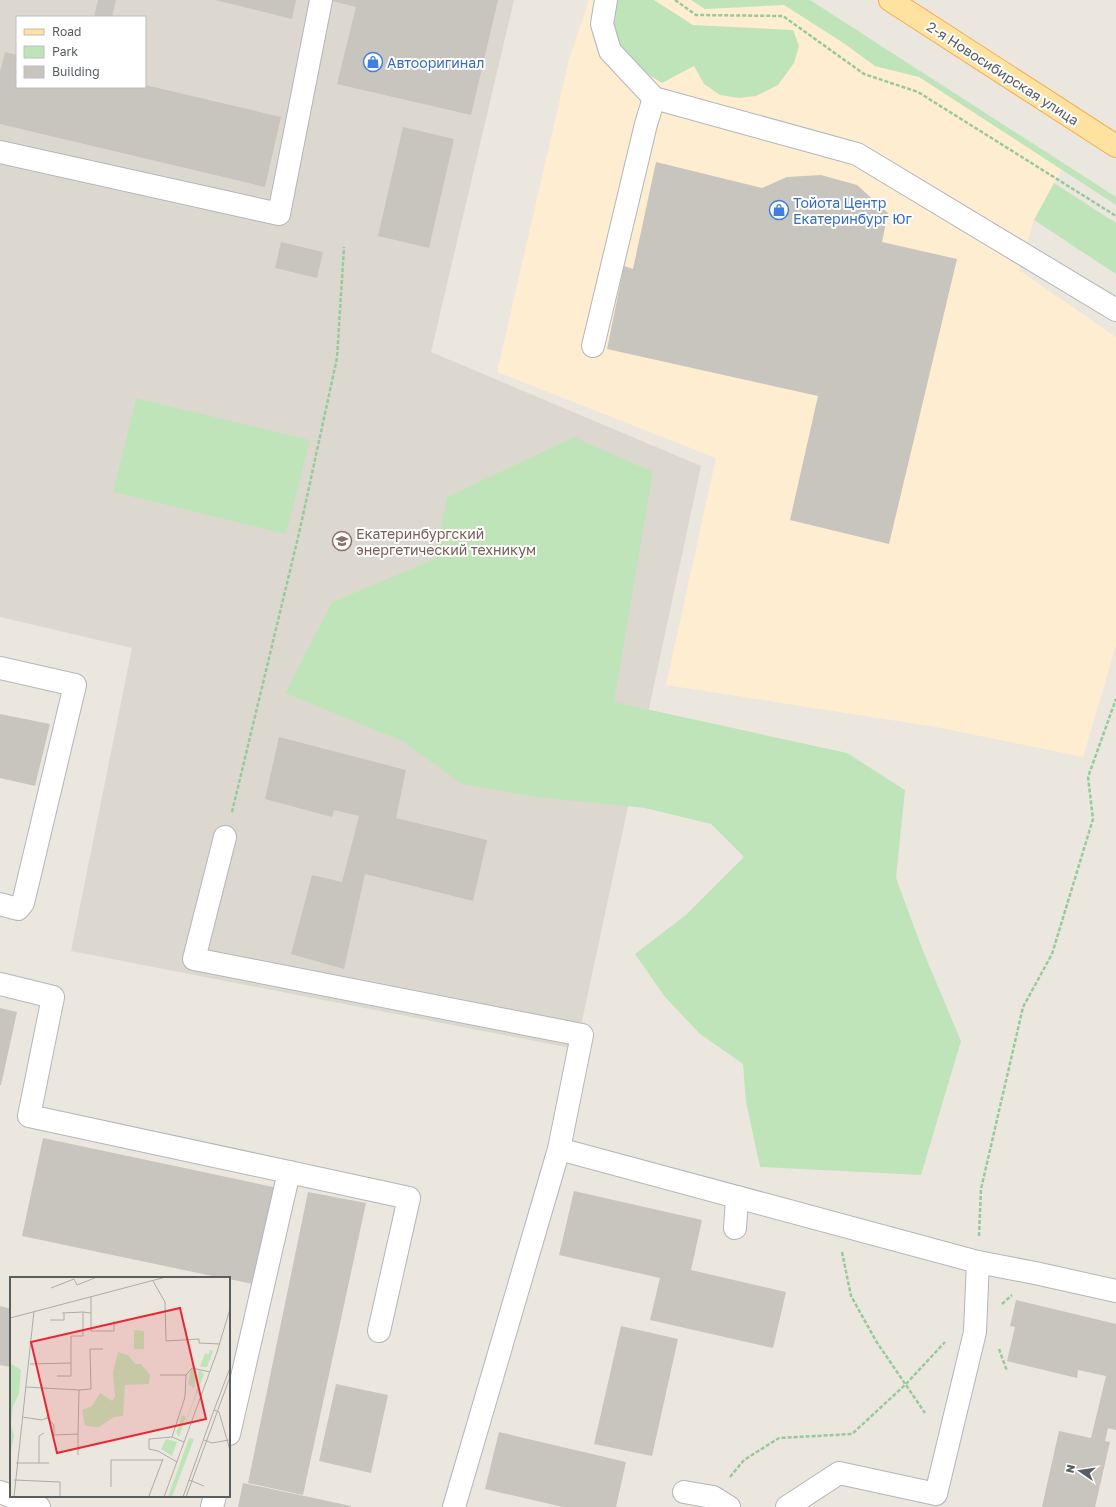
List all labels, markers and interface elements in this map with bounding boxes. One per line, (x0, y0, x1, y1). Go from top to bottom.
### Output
legend (16, 16, 146, 88)
street label: 2-я Новосибирская улица (924, 17, 1082, 129)
text: Road (52, 24, 81, 39)
text: Park (52, 44, 78, 59)
shop icon: Автооригинал (362, 51, 384, 73)
place label: Автооригинал (387, 54, 484, 71)
text: Building (52, 64, 100, 79)
place label: Тойота Центр Екатеринбург Юг (793, 194, 912, 227)
shop icon: Тойота Центр Екатеринбург Юг (768, 199, 790, 221)
place label: Екатеринбургский энергетический техникум (356, 525, 536, 558)
school or university icon: Екатеринбургский энергетический техникум (331, 530, 353, 552)
inset map (10, 1277, 230, 1497)
north arrow (1060, 1451, 1100, 1491)
text: N (1062, 1463, 1077, 1474)

